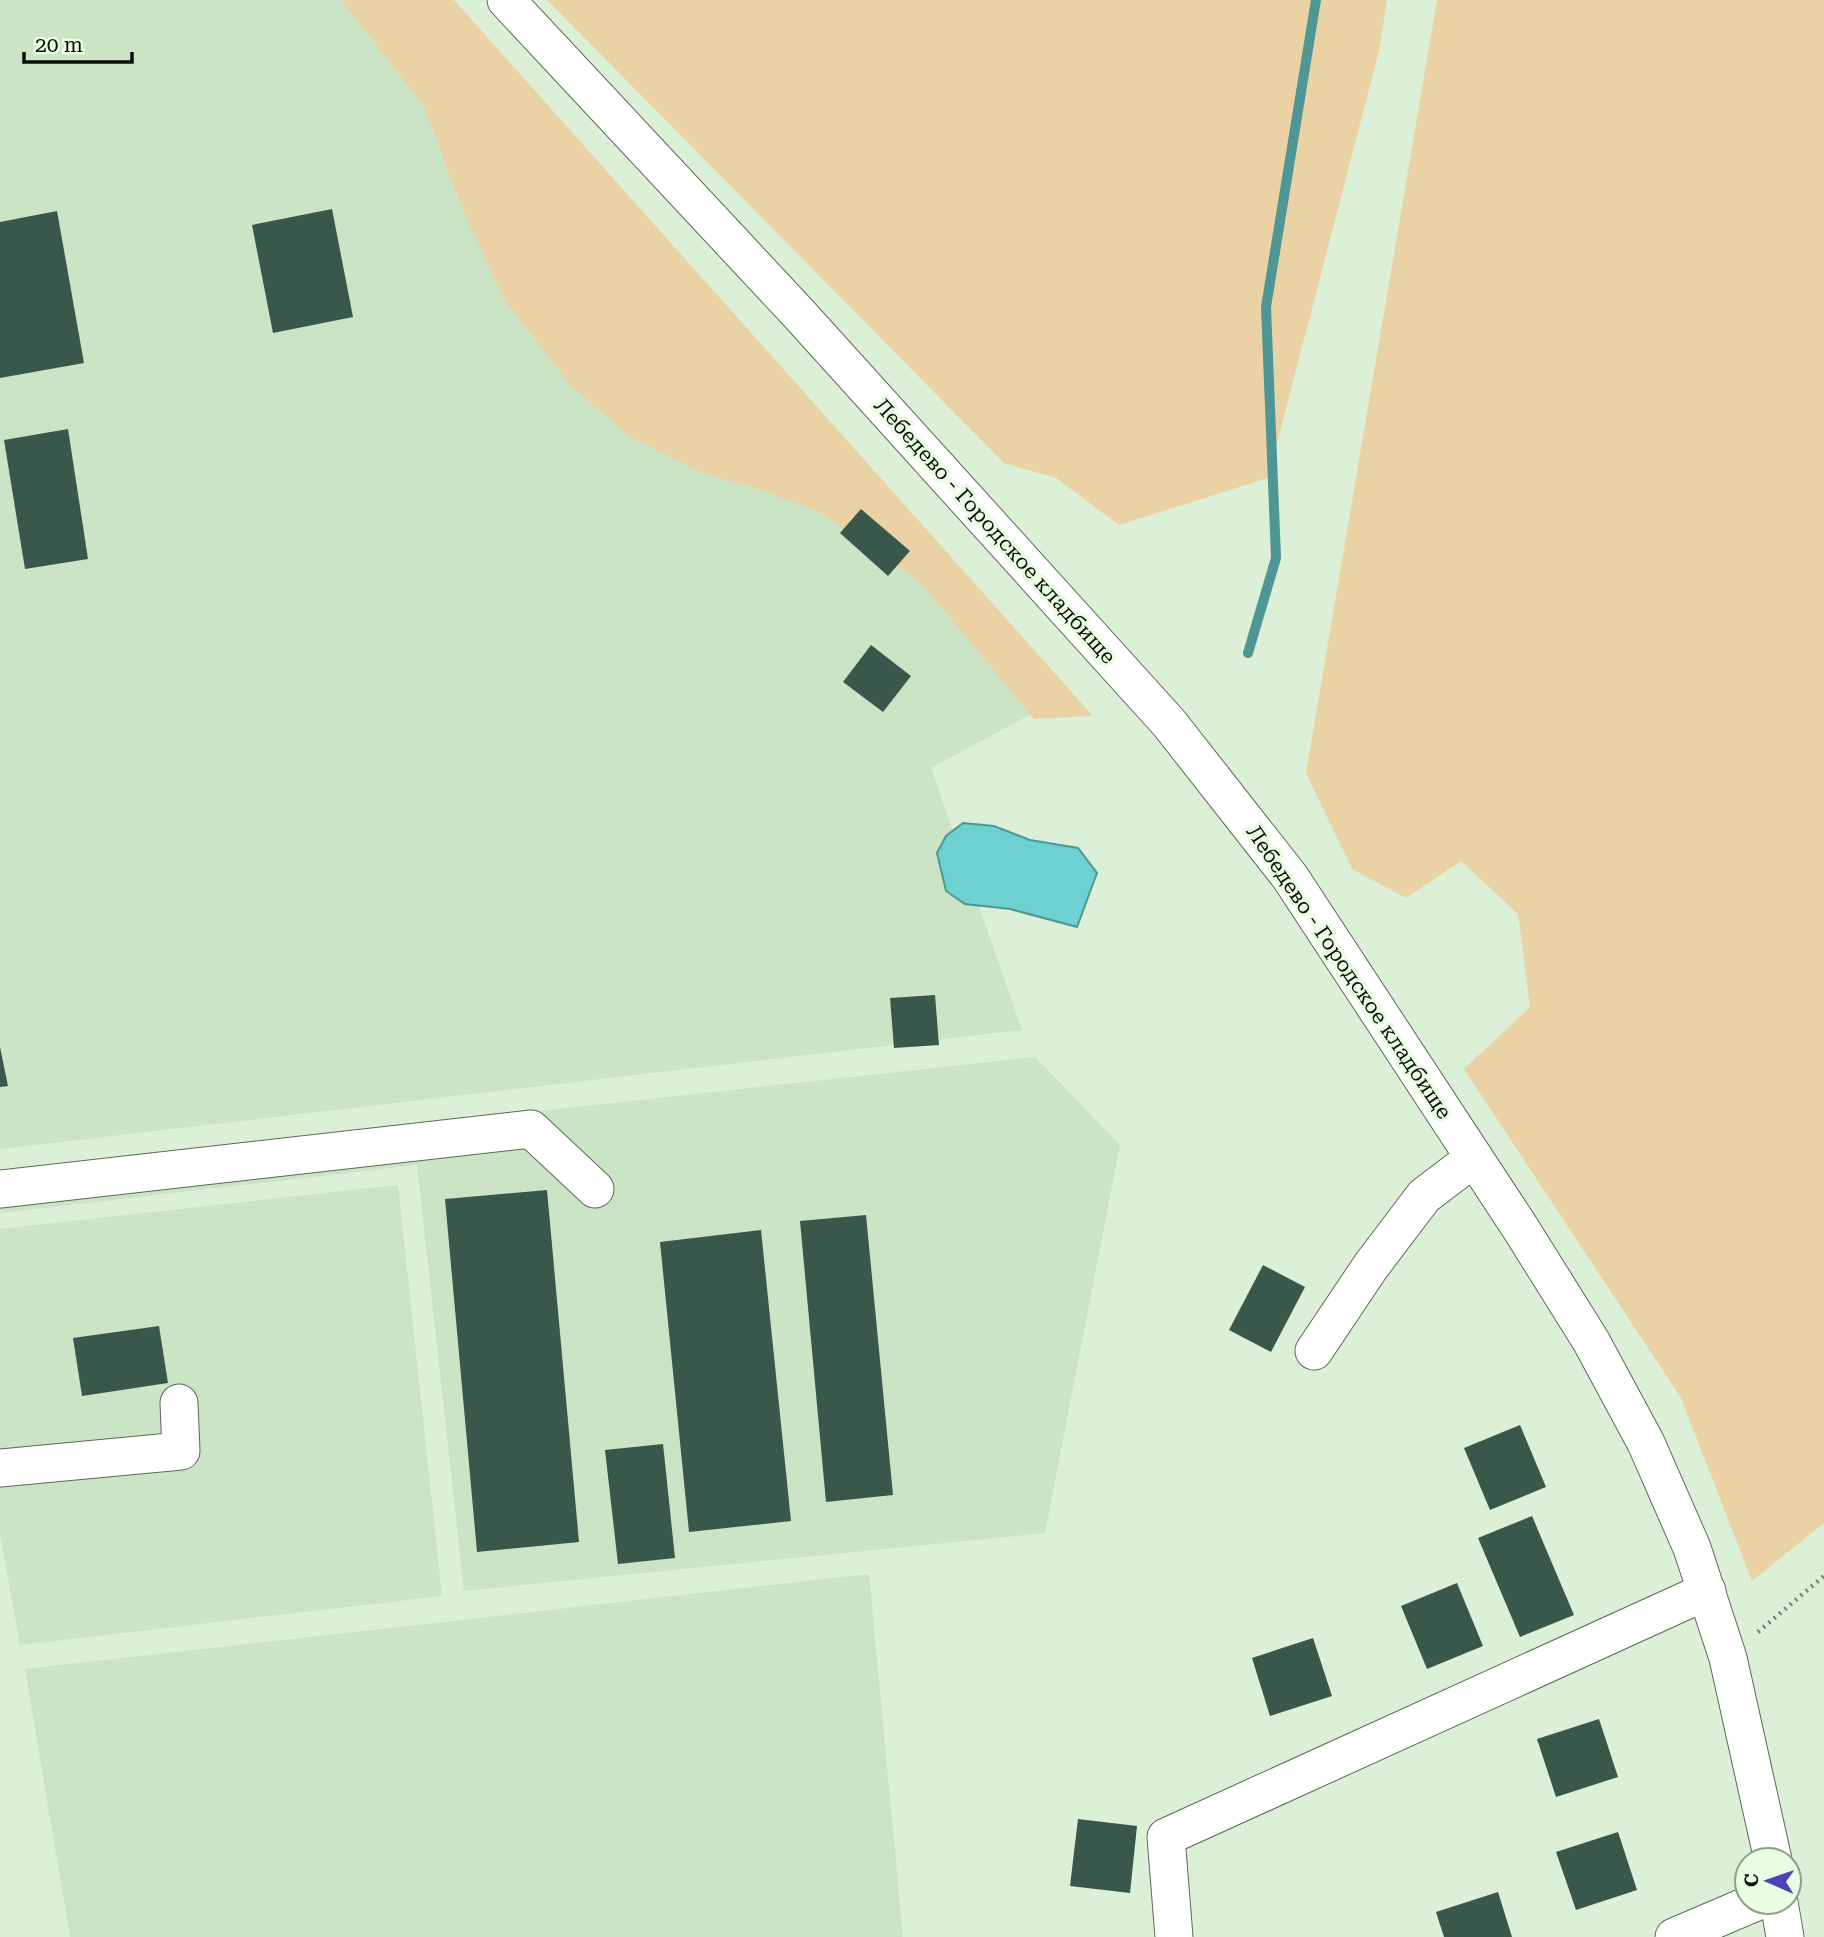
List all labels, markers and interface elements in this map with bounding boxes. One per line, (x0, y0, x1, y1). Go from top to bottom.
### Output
scale bar (24, 21, 133, 65)
text: 20 m (35, 33, 83, 57)
street label: Лебедево - Городское кладбище (869, 393, 1121, 669)
street label: Лебедево - Городское кладбище (1242, 821, 1456, 1123)
north arrow (1733, 1846, 1803, 1916)
text: С (1740, 1873, 1763, 1887)

